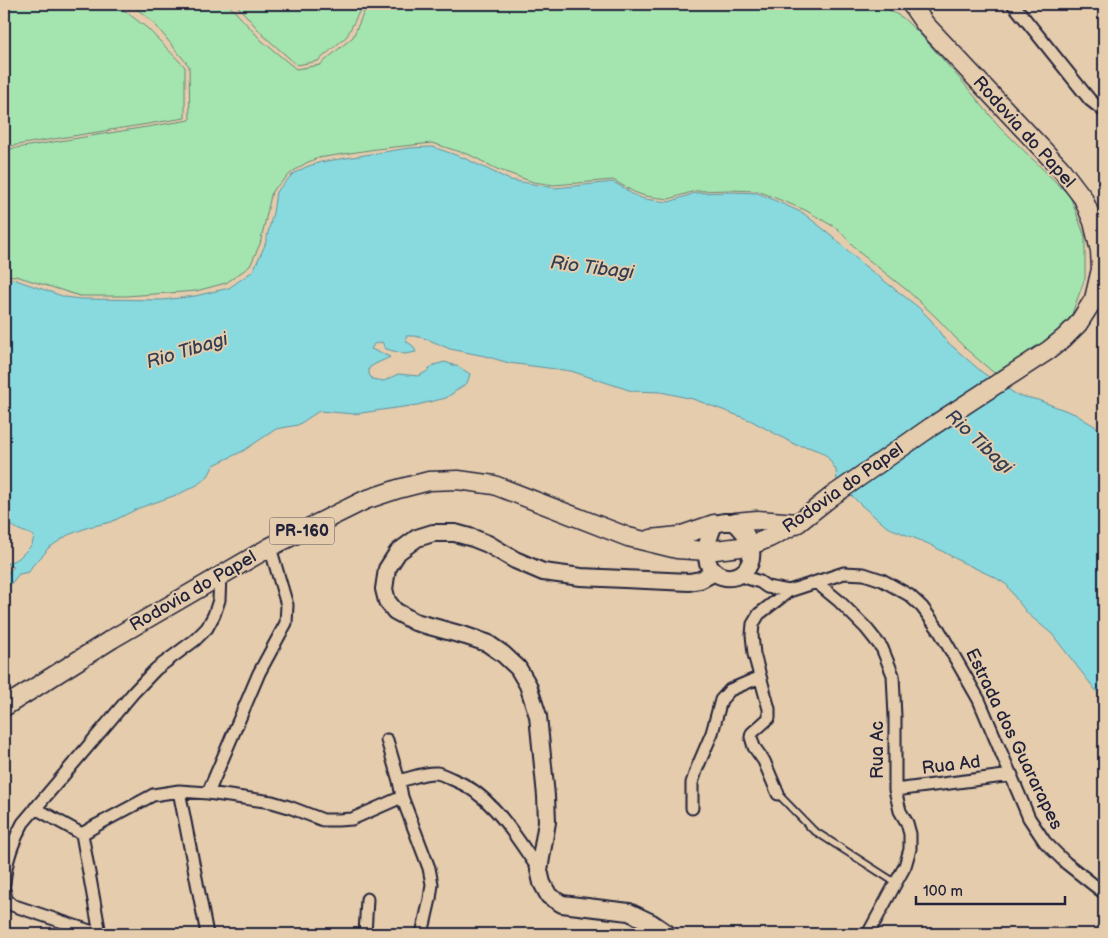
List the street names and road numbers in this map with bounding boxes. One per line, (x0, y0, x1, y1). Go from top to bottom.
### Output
street label: Rodovia do Papel (968, 72, 1080, 192)
street label: Rodovia do Papel (779, 438, 907, 538)
road number: PR-160 (270, 518, 334, 544)
street label: Rodovia do Papel (126, 546, 260, 636)
street label: Estrada dos Guararapes (961, 645, 1067, 833)
street label: Rua Ac (867, 721, 888, 779)
street label: Rua Ad (921, 751, 981, 779)

